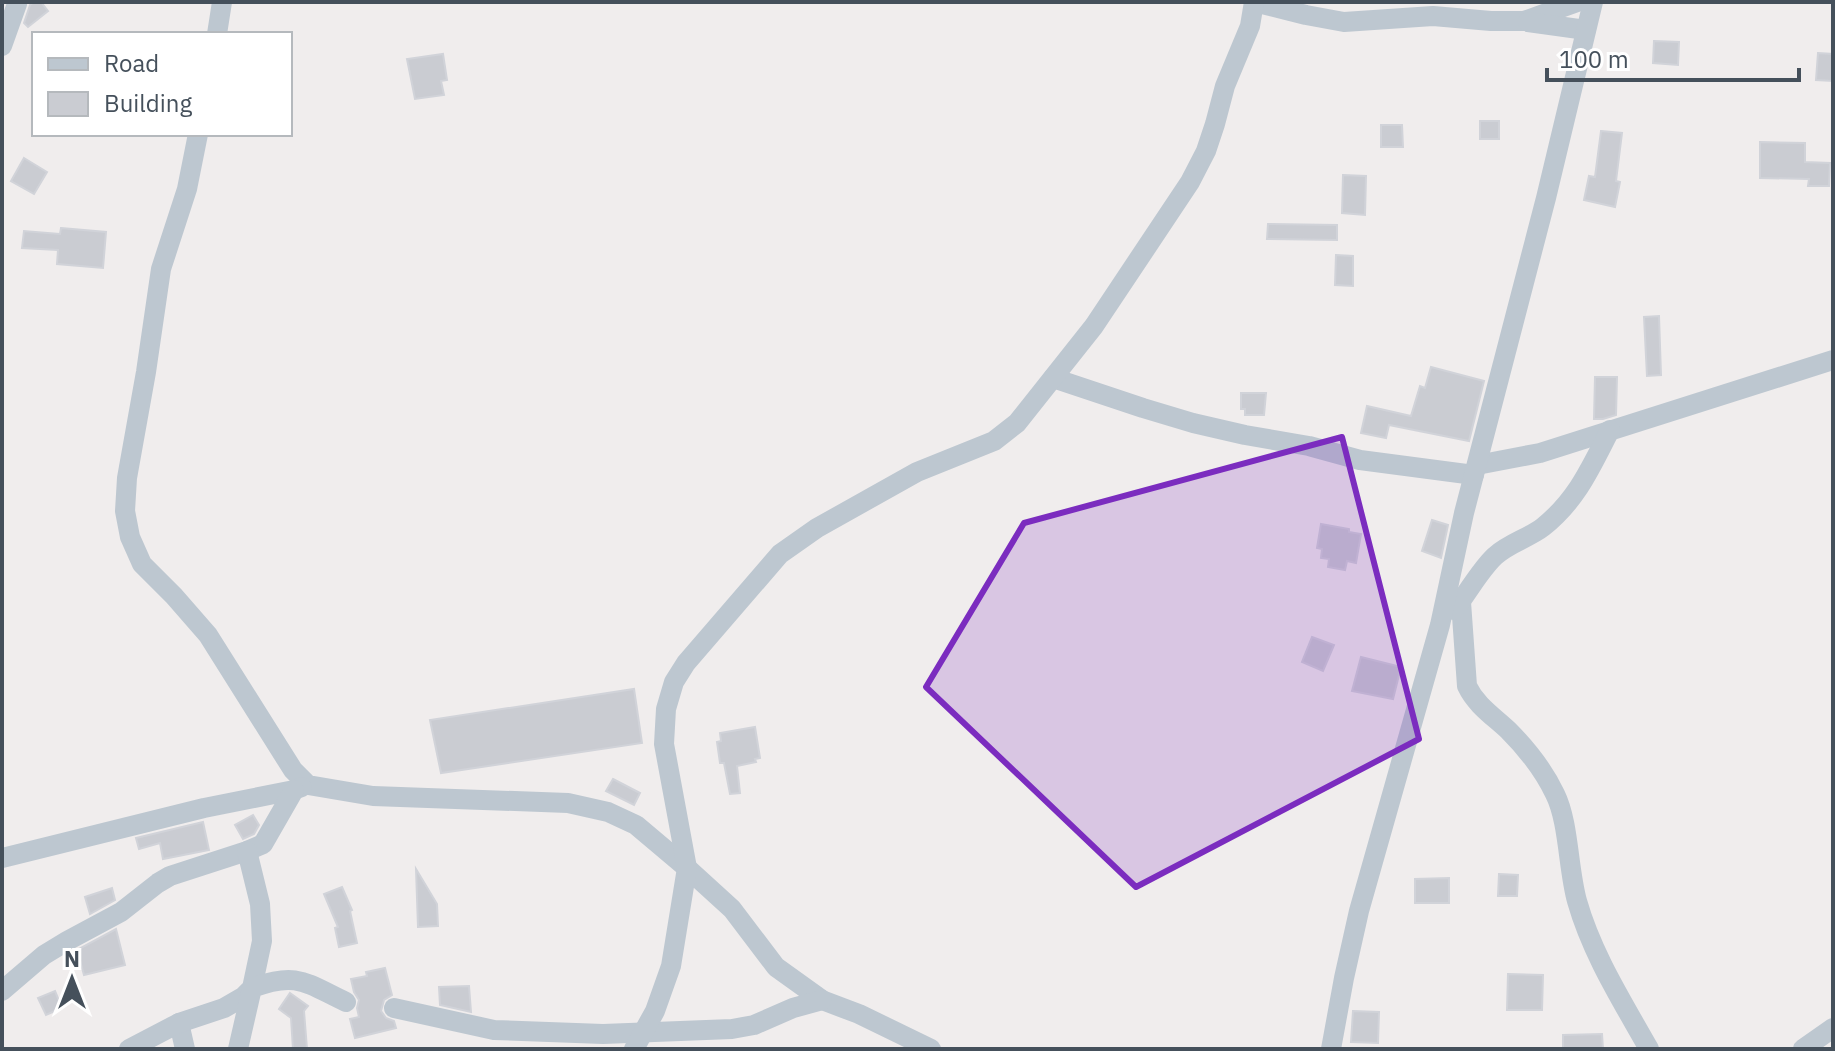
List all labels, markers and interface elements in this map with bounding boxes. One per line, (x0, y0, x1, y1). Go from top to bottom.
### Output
legend (32, 32, 292, 136)
scale bar (1547, 32, 1799, 82)
text: 100 m (1559, 43, 1629, 75)
text: Road (104, 47, 159, 79)
text: Building (104, 87, 192, 119)
north arrow (32, 939, 112, 1019)
text: N (64, 944, 80, 973)

